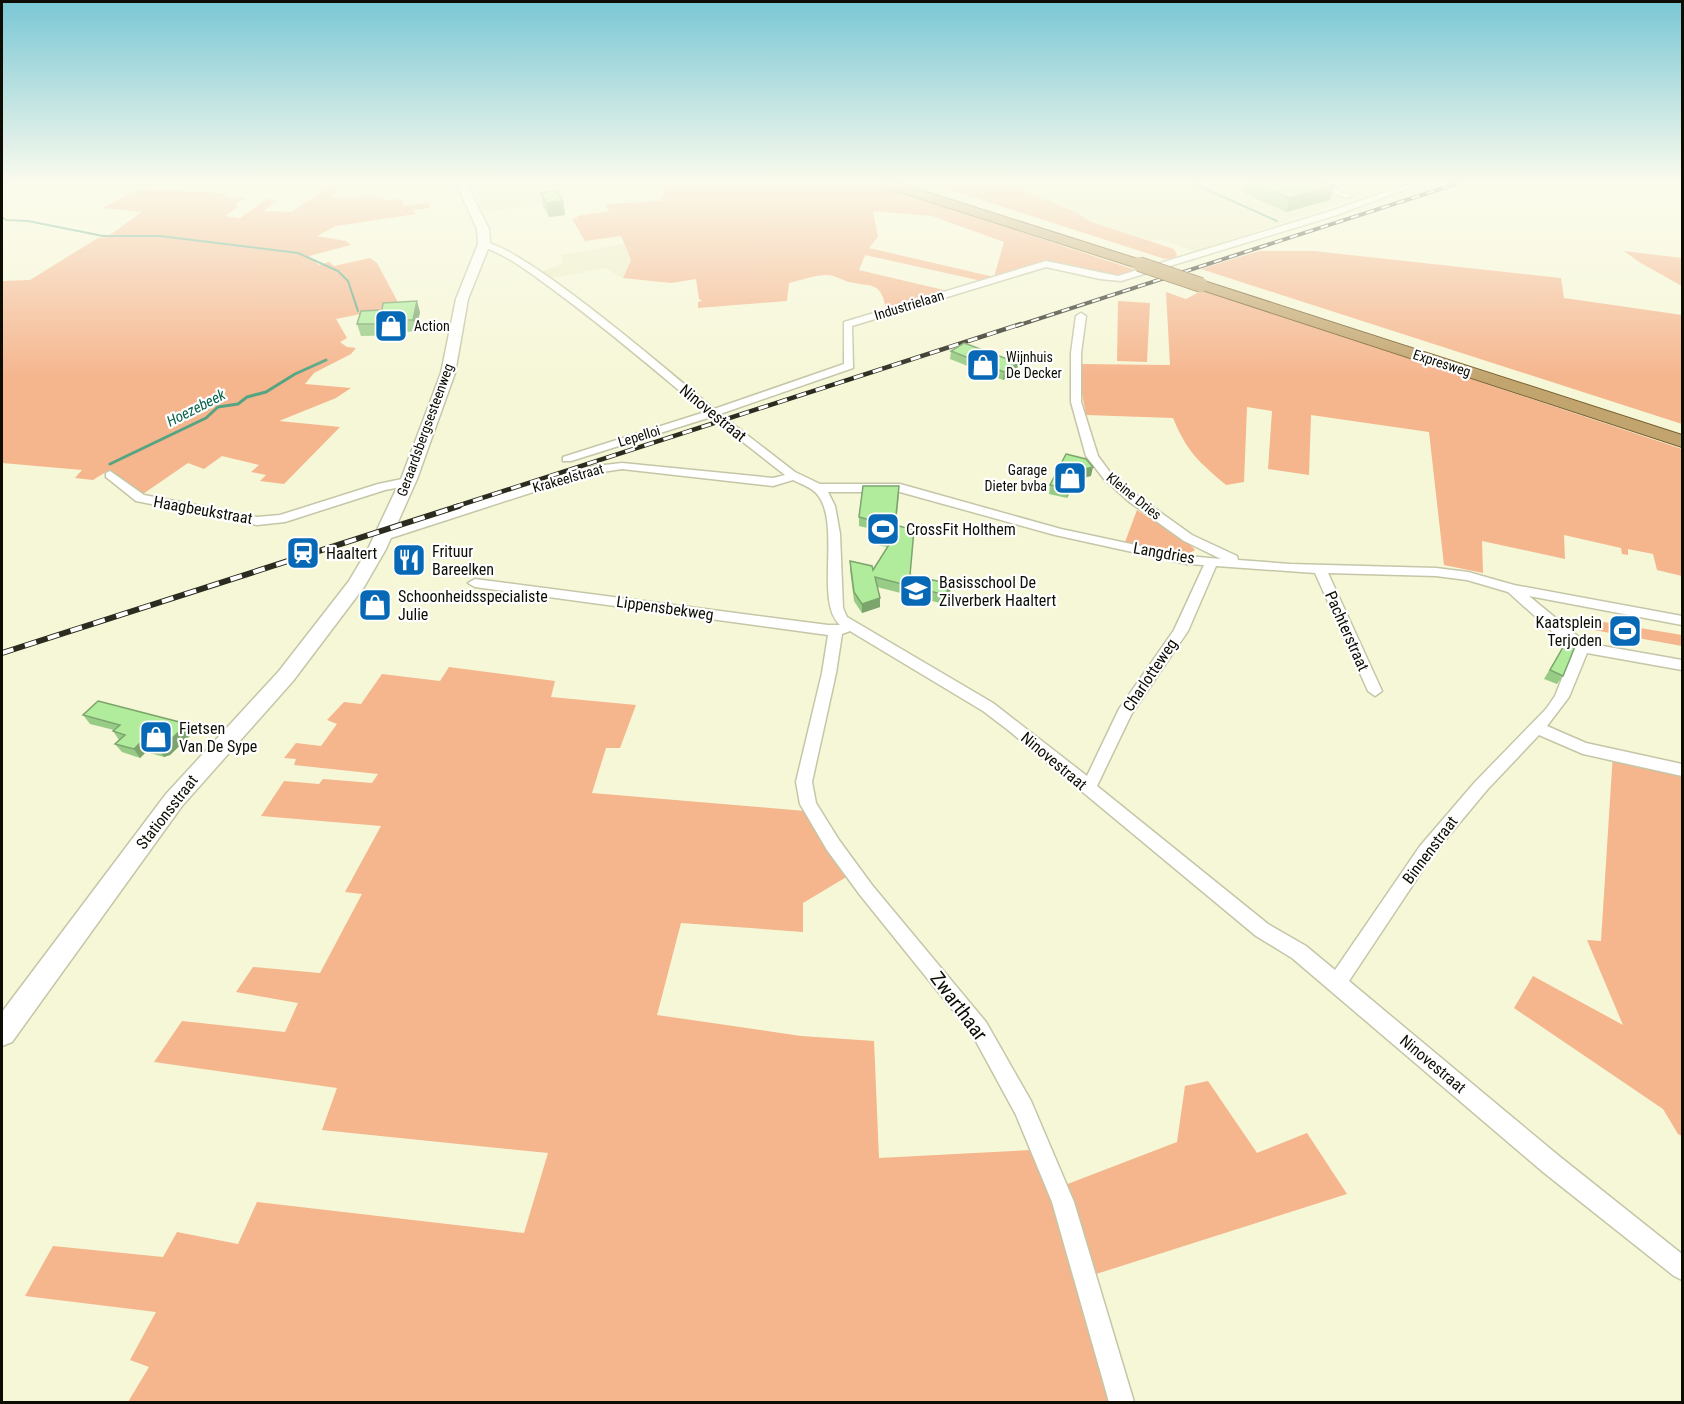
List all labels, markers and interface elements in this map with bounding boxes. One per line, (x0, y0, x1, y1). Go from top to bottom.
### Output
street label: Industrielaan (872, 287, 946, 323)
shop icon: Action (373, 308, 409, 344)
place label: Action (414, 318, 450, 334)
street label: Expresweg (1411, 346, 1473, 380)
shop icon: Wijnhuis De Decker (965, 347, 1001, 383)
place label: Wijnhuis De Decker (1006, 349, 1062, 381)
street label: Geraardsbergsesteenweg (394, 361, 456, 499)
street label: Ninovestraat (676, 380, 750, 446)
water label: Hoezebeek (164, 385, 229, 430)
street label: Lepelloi (616, 422, 662, 450)
street label: Krakeelstraat (531, 460, 605, 496)
shop icon: Garage Dieter bvba (1052, 460, 1088, 496)
place label: Garage Dieter bvba (985, 462, 1047, 494)
street label: Kleine Dries (1103, 469, 1165, 523)
street label: Haagbeukstraat (152, 492, 254, 528)
sports icon: CrossFit Holthem (865, 511, 901, 547)
place label: CrossFit Holthem (906, 520, 1016, 539)
station icon: Haaltert (285, 535, 321, 571)
street label: Langdries (1132, 538, 1196, 568)
restaurant icon: Frituur Bareelken (391, 542, 427, 578)
place label: Frituur Bareelken (432, 542, 494, 579)
place label: Haaltert (326, 544, 377, 563)
school or university icon: Basisschool De Zilverberk Haaltert (898, 573, 934, 609)
place label: Basisschool De Zilverberk Haaltert (939, 573, 1056, 610)
shop icon: Schoonheidsspecialiste Julie (357, 587, 393, 623)
place label: Schoonheidsspecialiste Julie (398, 587, 548, 624)
street label: Pachterstraat (1321, 588, 1373, 674)
street label: Lippensbekweg (615, 592, 715, 624)
place label: Kaatsplein Terjoden (1535, 613, 1602, 650)
sports icon: Kaatsplein Terjoden (1607, 613, 1643, 649)
street label: Charlotteweg (1119, 635, 1181, 715)
shop icon: Fietsen Van De Sype (138, 719, 174, 755)
place label: Fietsen Van De Sype (179, 719, 257, 756)
street label: Ninovestraat (1017, 728, 1091, 794)
street label: Stationsstraat (132, 771, 202, 853)
street label: Binnenstraat (1398, 812, 1462, 888)
street label: Zwarthaar (925, 967, 993, 1045)
street label: Ninovestraat (1396, 1031, 1470, 1097)

